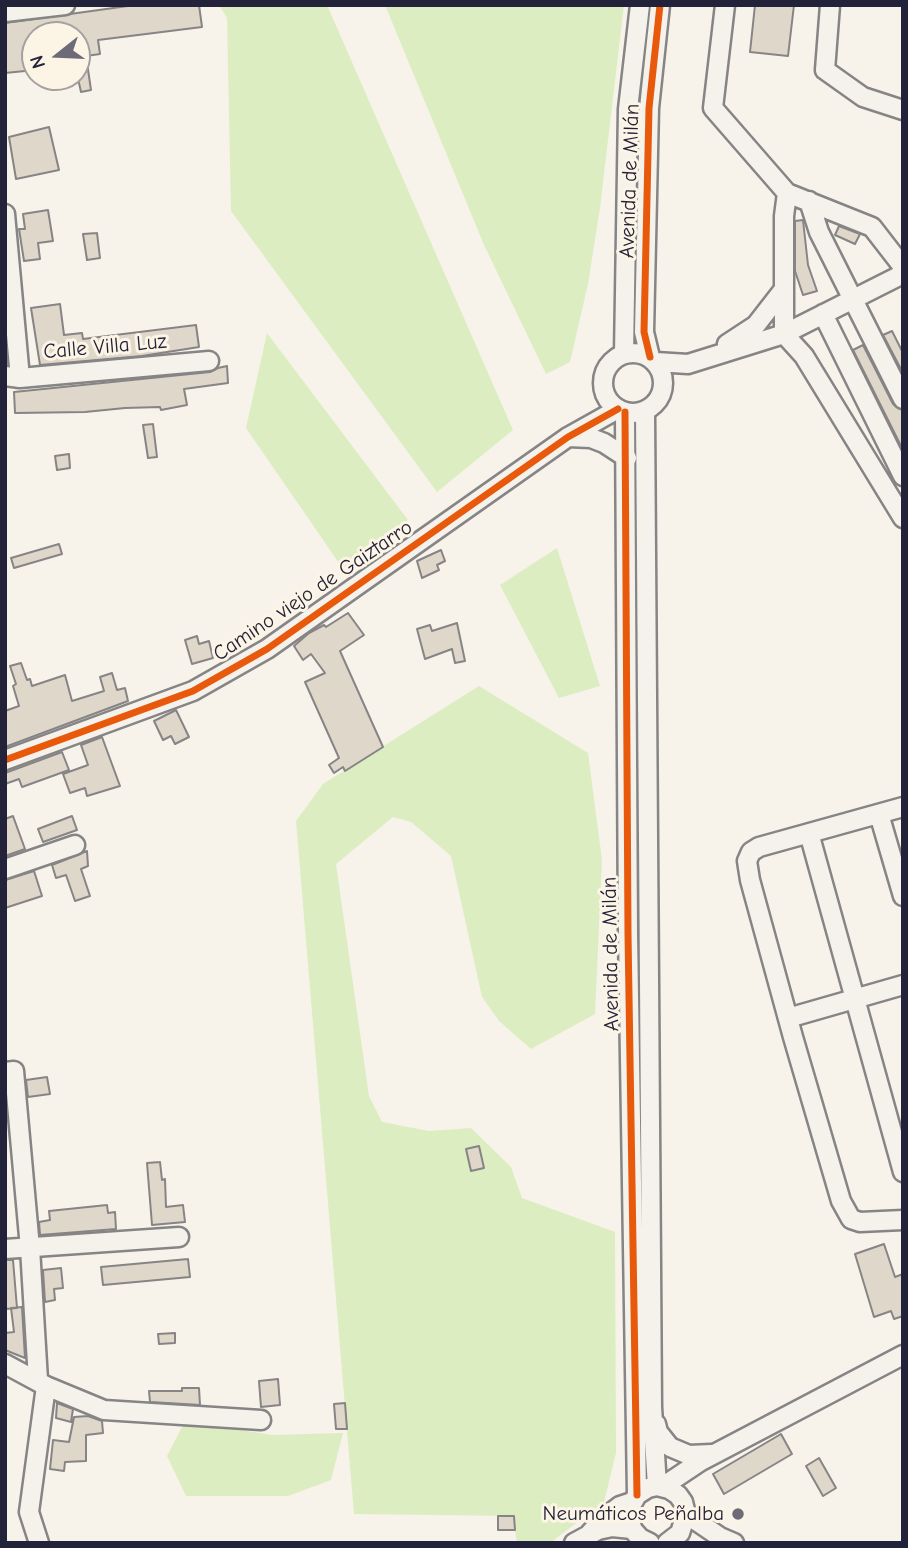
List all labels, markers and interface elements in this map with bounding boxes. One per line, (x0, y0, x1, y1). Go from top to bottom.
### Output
north arrow (21, 21, 91, 91)
text: N (26, 53, 50, 71)
street label: Avenida de Milán (615, 103, 645, 259)
street label: Calle Villa Luz (42, 329, 168, 365)
street label: Camino viejo de Gaiztarro (209, 515, 417, 667)
street label: Avenida de Milán (597, 877, 625, 1031)
place label: Neumáticos Peñalba (543, 1501, 724, 1527)
marker: Neumáticos Peñalba (730, 1506, 746, 1522)

